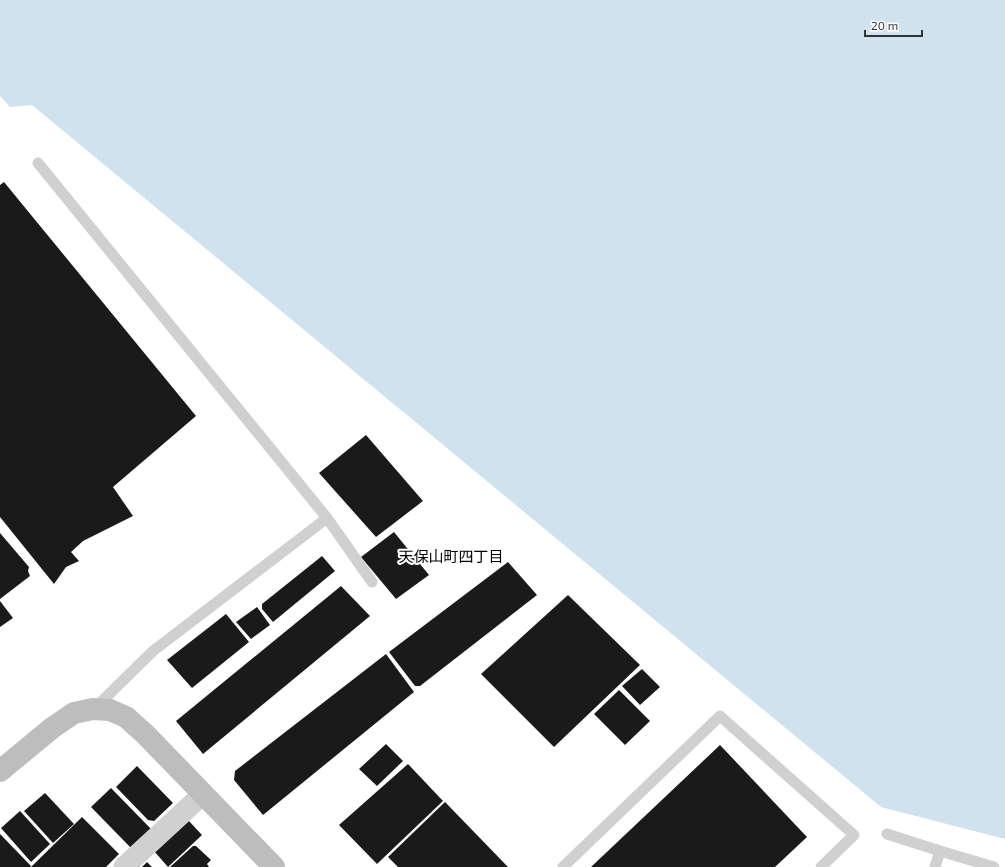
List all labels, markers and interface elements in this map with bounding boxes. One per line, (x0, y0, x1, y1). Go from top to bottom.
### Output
scale bar (865, 12, 922, 38)
text: 20 m (871, 18, 898, 32)
district label: 天保山町四丁目 (398, 547, 504, 565)

